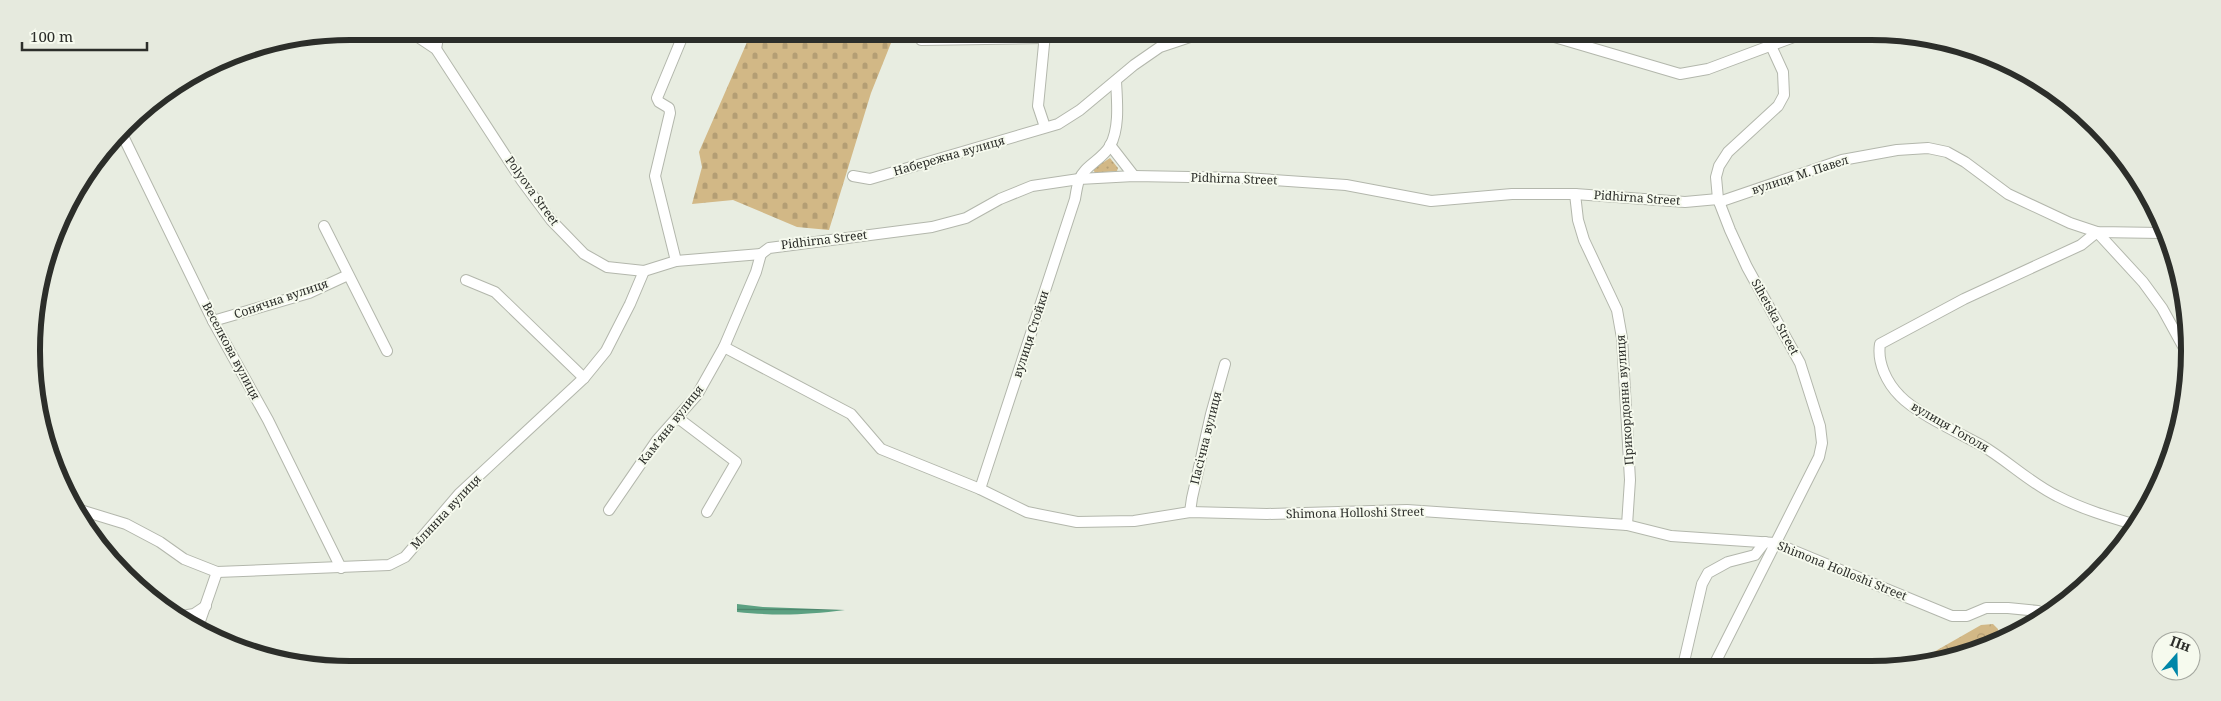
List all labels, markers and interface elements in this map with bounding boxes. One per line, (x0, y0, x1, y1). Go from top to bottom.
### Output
scale bar (22, 20, 148, 52)
text: 100 m (30, 26, 73, 46)
street label: Набережна вулиця (891, 131, 1007, 180)
street label: вулиця М. Павел (1749, 151, 1851, 198)
street label: Polyova Street (501, 153, 563, 229)
street label: Pidhirna Street (1190, 168, 1278, 189)
street label: Pidhirna Street (1593, 186, 1681, 209)
street label: Pidhirna Street (780, 226, 868, 253)
street label: Сонячна вулиця (232, 274, 330, 323)
street label: Sihetska Street (1748, 276, 1803, 358)
street label: вулиця Стойки (1008, 288, 1053, 380)
street label: Веселкова вулиця (199, 299, 264, 403)
street label: Прикордонна вулиця (1611, 334, 1638, 466)
street label: Камʼяна вулиця (634, 381, 707, 468)
street label: Пасічна вулиця (1186, 389, 1225, 486)
street label: вулиця Гоголя (1908, 397, 1992, 456)
street label: Млинна вулиця (406, 470, 485, 553)
street label: Shimona Holloshi Street (1286, 503, 1424, 522)
street label: Shimona Holloshi Street (1775, 537, 1909, 604)
north arrow (2151, 631, 2201, 681)
text: Пн (2168, 631, 2194, 656)

